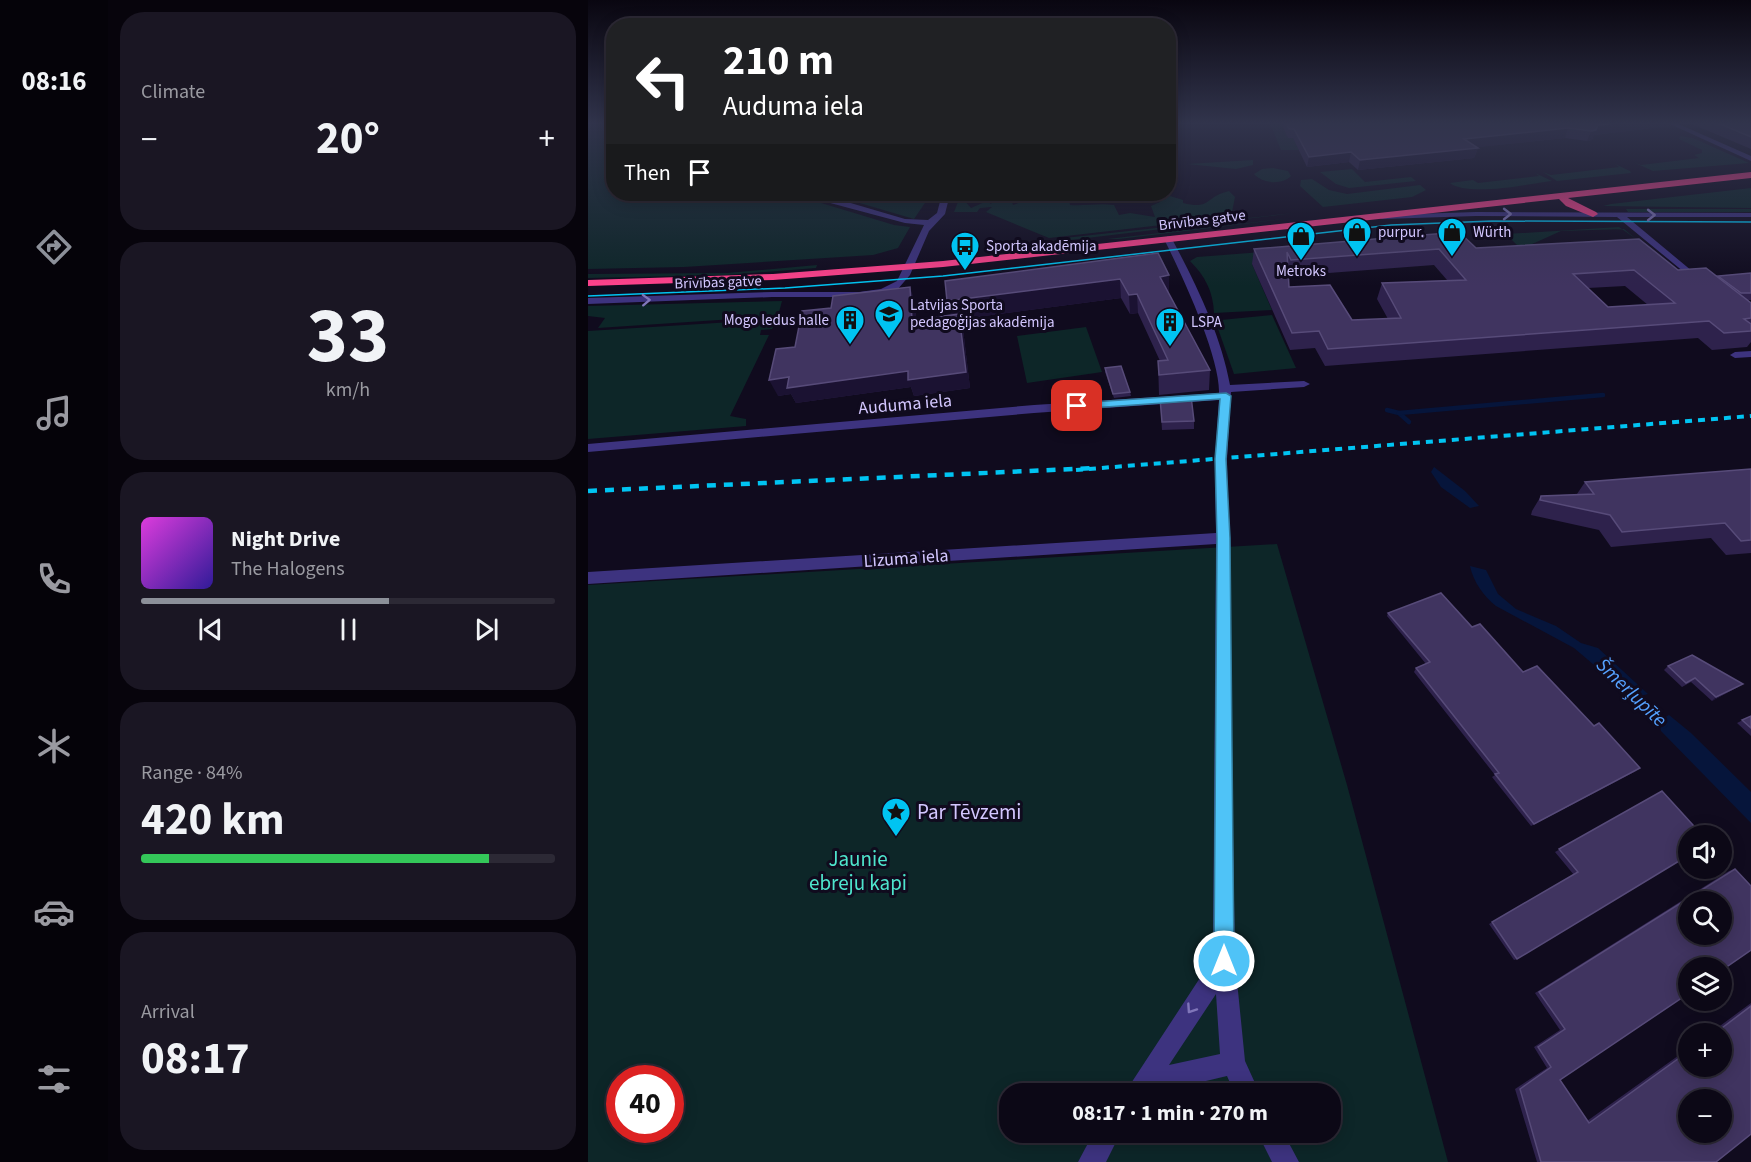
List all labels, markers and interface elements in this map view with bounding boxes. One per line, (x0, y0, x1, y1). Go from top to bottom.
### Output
text: 210 m (723, 31, 834, 91)
icon: left (624, 42, 702, 120)
text: 08:16 (21, 62, 87, 101)
text: Climate (141, 78, 205, 106)
text: Auduma iela (723, 87, 864, 126)
text: 20° (316, 107, 380, 171)
text: − (141, 116, 157, 163)
text: + (539, 116, 555, 163)
icon: arrive (683, 156, 716, 189)
text: Then (624, 157, 671, 189)
street label: Brīvības gatve (1157, 205, 1247, 236)
one-way arrow (1503, 208, 1512, 220)
one-way arrow (1647, 208, 1656, 221)
shop icon: purpur. (1341, 216, 1373, 258)
shop icon: Würth (1436, 216, 1468, 258)
shop icon: Metroks (1285, 220, 1317, 262)
place label: purpur. (1378, 222, 1424, 243)
place label: Würth (1473, 222, 1511, 243)
icon: directions (33, 226, 75, 268)
bus stop icon: Sporta akadēmija (949, 230, 981, 272)
place label: Sporta akadēmija (986, 236, 1097, 257)
place label: Metroks (1276, 261, 1326, 282)
street label: Brīvības gatve (674, 270, 762, 295)
text: 33 (307, 281, 389, 392)
one-way arrow (642, 293, 651, 306)
place label: Latvijas Sporta pedagoģijas akadēmija (910, 295, 1055, 333)
school or university icon: Latvijas Sporta pedagoģijas akadēmija (873, 298, 905, 340)
building icon: Mogo ledus halle (834, 304, 866, 346)
building icon: LSPA (1154, 306, 1186, 348)
place label: Mogo ledus halle (724, 310, 829, 331)
place label: LSPA (1191, 312, 1223, 333)
text: km/h (326, 376, 370, 404)
pin (1051, 380, 1102, 431)
street label: Auduma iela (857, 388, 953, 421)
icon: arrive (1060, 389, 1093, 422)
icon: music (33, 392, 75, 434)
text: Night Drive (231, 523, 340, 555)
street label: Lizuma iela (863, 543, 949, 574)
text: The Halogens (231, 555, 345, 583)
icon: phone (33, 558, 75, 600)
icon: previous (194, 613, 227, 646)
icon: pause (332, 613, 365, 646)
icon: next (470, 613, 503, 646)
water label: Šmerļupīte (1589, 652, 1673, 734)
icon: climate (33, 725, 75, 767)
text: Range · 84% (141, 759, 242, 787)
text: 420 km (141, 788, 285, 852)
place icon: Par Tēvzemi (880, 796, 912, 838)
place label: Par Tēvzemi (917, 797, 1021, 827)
map controls (1678, 825, 1732, 1143)
button: sound (1678, 825, 1732, 879)
park label: Jaunie ebreju kapi (809, 844, 907, 898)
icon: car (33, 891, 75, 933)
button: search (1678, 891, 1732, 945)
position arrow (1192, 929, 1256, 993)
button: layers (1678, 957, 1732, 1011)
text: Arrival (141, 998, 195, 1026)
one-way arrow (1187, 1003, 1198, 1014)
button: + (1678, 1023, 1732, 1077)
text: 08:17 (141, 1027, 250, 1091)
icon: filters (33, 1058, 75, 1100)
speed limit sign: 40 (606, 1065, 684, 1143)
button: − (1678, 1089, 1732, 1143)
text: 08:17 · 1 min · 270 m (1072, 1097, 1268, 1129)

